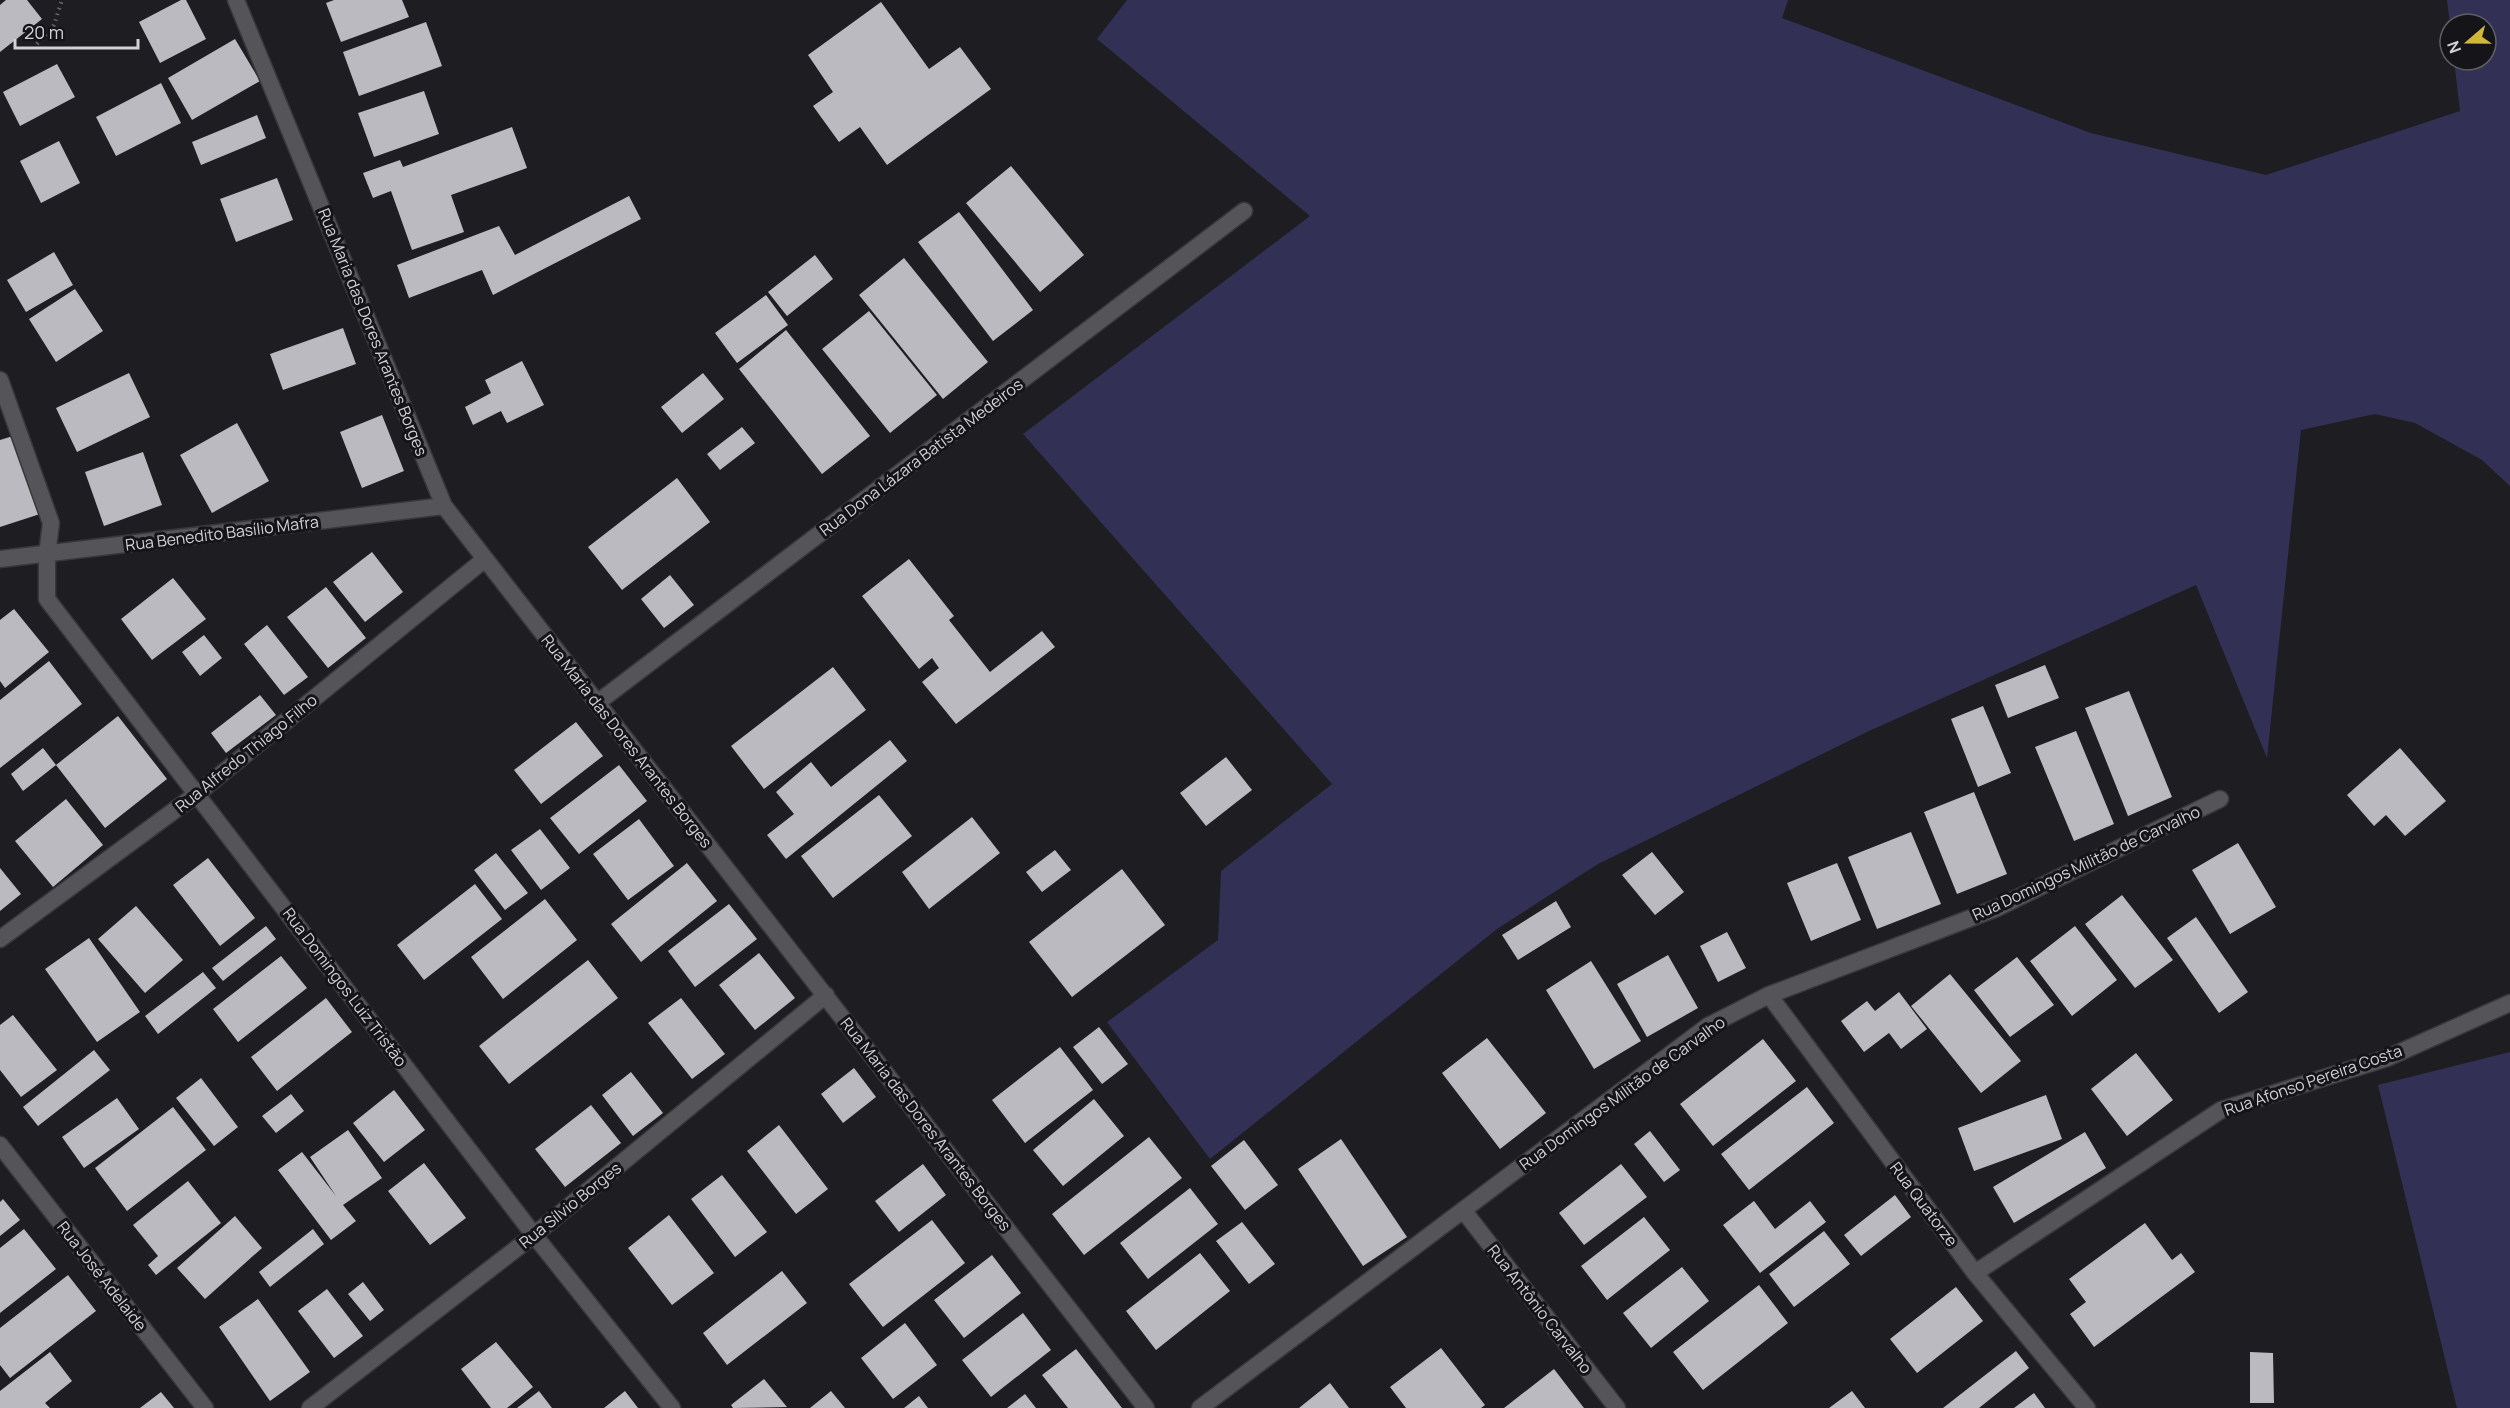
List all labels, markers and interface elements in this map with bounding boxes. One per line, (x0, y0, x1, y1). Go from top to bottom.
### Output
scale bar (15, 12, 138, 50)
north arrow (2438, 12, 2498, 72)
text: 20 m (24, 20, 64, 44)
text: N (2442, 38, 2466, 56)
street label: Rua Maria das Dores Arantes Borges (313, 205, 433, 459)
street label: Rua Dona Lázara Batista Medeiros (815, 373, 1027, 541)
street label: Rua Benedito Basílio Mafra (124, 510, 320, 556)
street label: Rua Maria das Dores Arantes Borges (537, 630, 717, 852)
street label: Rua Alfredo Thiago Filho (170, 689, 322, 817)
street label: Rua Domingos Militão de Carvalho (1968, 800, 2204, 926)
street label: Rua Domingos Luiz Tristão (278, 903, 412, 1071)
street label: Rua Domingos Militão de Carvalho (1515, 1011, 1729, 1175)
street label: Rua Maria das Dores Arantes Borges (836, 1013, 1016, 1235)
street label: Rua Afonso Pereira Costa (2221, 1039, 2405, 1121)
street label: Rua Sílvio Borges (514, 1157, 626, 1253)
street label: Rua Quatorze (1885, 1157, 1963, 1251)
street label: Rua José Adelaide (52, 1217, 152, 1335)
street label: Rua Antônio Carvalho (1483, 1240, 1597, 1378)

